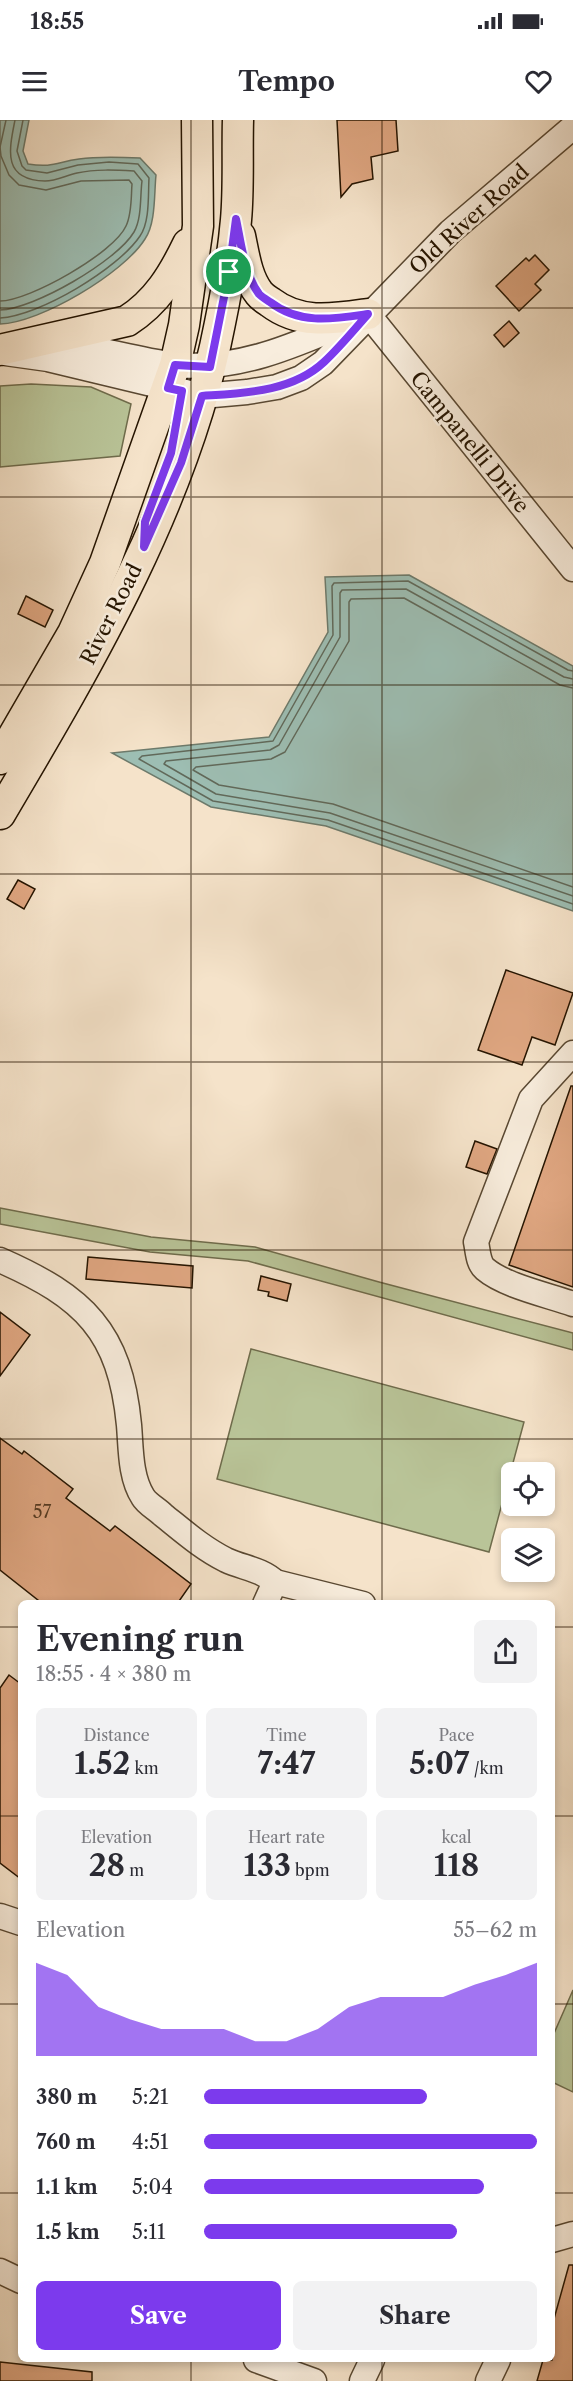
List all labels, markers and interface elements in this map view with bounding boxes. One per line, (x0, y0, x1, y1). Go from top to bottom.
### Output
text: 18:55 (30, 8, 84, 35)
icon: menu (18, 65, 51, 98)
text: Tempo (238, 65, 335, 98)
icon: heart (522, 65, 555, 98)
street label: Old River Road (404, 159, 534, 279)
pin (203, 246, 254, 297)
icon: arrive (212, 255, 245, 288)
street label: Campanelli Drive (405, 366, 535, 518)
street label: River Road (75, 559, 147, 669)
map controls (501, 1462, 555, 1582)
button: locate (501, 1462, 555, 1516)
house number: 57 (33, 1501, 51, 1523)
button: layers (501, 1528, 555, 1582)
text: Evening run (36, 1619, 244, 1660)
button: share (474, 1620, 537, 1683)
text: 18:55 · 4 × 380 m (36, 1662, 191, 1686)
text: Distance (83, 1725, 150, 1745)
text: Time (266, 1725, 307, 1745)
text: Pace (438, 1725, 475, 1745)
text: 1.52 (74, 1745, 130, 1782)
text: 7:47 (258, 1745, 315, 1782)
text: 5:07 (409, 1745, 470, 1782)
text: km (130, 1758, 159, 1778)
text: /km (470, 1758, 504, 1778)
text: Elevation (81, 1827, 152, 1847)
text: Heart rate (248, 1827, 325, 1847)
text: kcal (441, 1827, 472, 1847)
text: 28 (89, 1847, 125, 1884)
text: 133 (243, 1847, 291, 1884)
text: 118 (434, 1847, 479, 1884)
text: m (125, 1860, 144, 1880)
text: bpm (291, 1860, 330, 1880)
text: Elevation (36, 1918, 125, 1942)
text: 55–62 m (453, 1918, 537, 1942)
text: 380 m (36, 2085, 97, 2109)
text: 5:21 (132, 2085, 168, 2109)
text: 760 m (36, 2130, 96, 2154)
text: 4:51 (132, 2130, 168, 2154)
text: 1.1 km (36, 2175, 98, 2199)
text: 5:04 (132, 2175, 173, 2199)
text: 1.5 km (36, 2220, 100, 2244)
text: 5:11 (132, 2220, 165, 2244)
button: Save (36, 2281, 281, 2350)
button: Share (293, 2281, 537, 2350)

